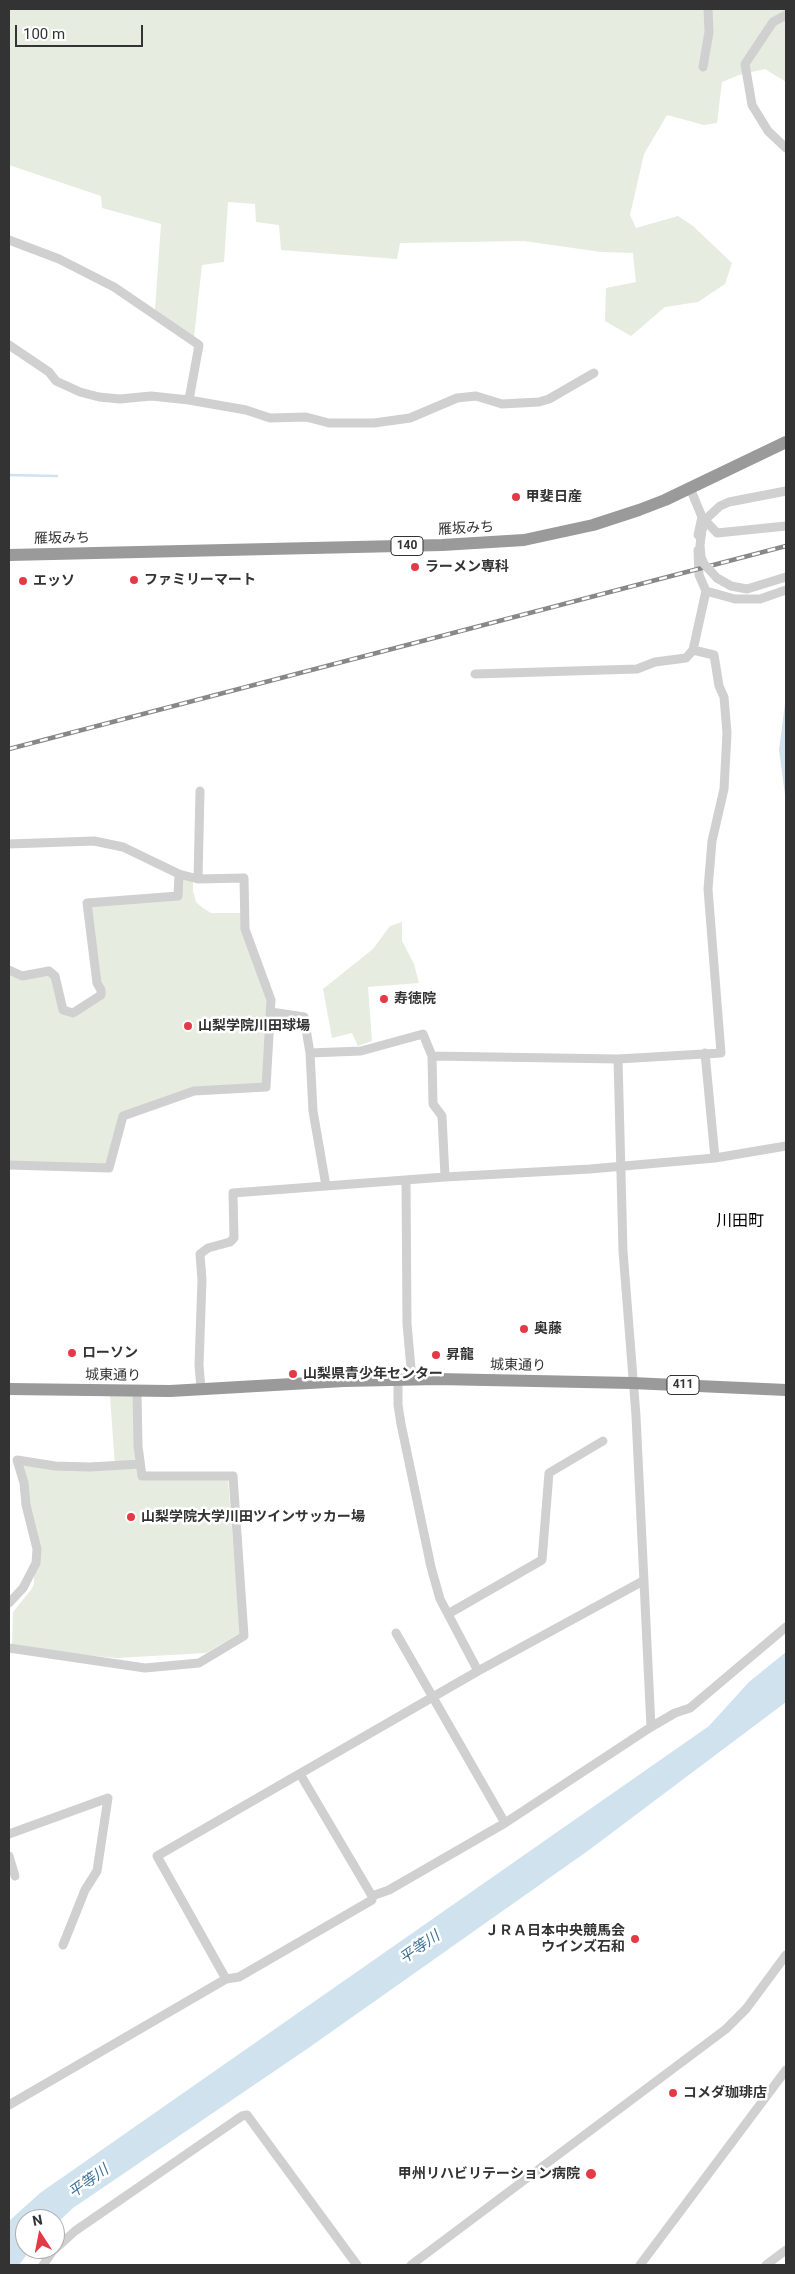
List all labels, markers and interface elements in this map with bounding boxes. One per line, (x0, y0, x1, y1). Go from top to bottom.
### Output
scale bar (18, 15, 145, 47)
text: 100 m (23, 25, 65, 43)
place label: 甲斐日産 (526, 489, 582, 505)
marker: 甲斐日産 (510, 491, 522, 503)
street label: 雁坂みち (438, 519, 494, 539)
street label: 雁坂みち (34, 530, 90, 548)
road number: 140 (391, 536, 423, 556)
place label: ラーメン専科 (425, 559, 509, 575)
marker: ラーメン専科 (409, 561, 421, 573)
place label: ファミリーマート (144, 572, 256, 588)
place label: エッソ (33, 573, 75, 589)
marker: ファミリーマート (128, 574, 140, 586)
marker: エッソ (17, 575, 29, 587)
place label: 寿徳院 (394, 991, 436, 1007)
marker: 寿徳院 (378, 993, 390, 1005)
place label: 山梨学院川田球場 (198, 1018, 310, 1034)
marker: 山梨学院川田球場 (182, 1020, 194, 1032)
district label: 川田町 (716, 1212, 764, 1232)
place label: 奥藤 (534, 1321, 562, 1337)
marker: 奥藤 (518, 1323, 530, 1335)
place label: ローソン (82, 1345, 138, 1361)
marker: ローソン (66, 1347, 78, 1359)
place label: 昇龍 (446, 1347, 474, 1363)
marker: 昇龍 (430, 1349, 442, 1361)
street label: 城東通り (490, 1357, 546, 1375)
place label: 山梨県青少年センター (303, 1366, 443, 1382)
street label: 城東通り (85, 1367, 141, 1385)
marker: 山梨県青少年センター (287, 1368, 299, 1380)
road number: 411 (667, 1376, 699, 1394)
place label: 山梨学院大学川田ツインサッカー場 (141, 1509, 365, 1525)
marker: 山梨学院大学川田ツインサッカー場 (125, 1511, 137, 1523)
place label: ＪＲＡ日本中央競馬会 ウインズ石和 (485, 1923, 625, 1955)
water label: 平等川 (396, 1928, 444, 1968)
marker: ＪＲＡ日本中央競馬会 ウインズ石和 (629, 1933, 641, 1945)
place label: コメダ珈琲店 (683, 2085, 767, 2101)
marker: コメダ珈琲店 (667, 2087, 679, 2099)
water label: 平等川 (66, 2161, 112, 2203)
place label: 甲州リハビリテーション病院 (398, 2166, 580, 2182)
marker: 甲州リハビリテーション病院 (584, 2167, 598, 2181)
north arrow (15, 2209, 65, 2259)
text: N (31, 2211, 44, 2229)

